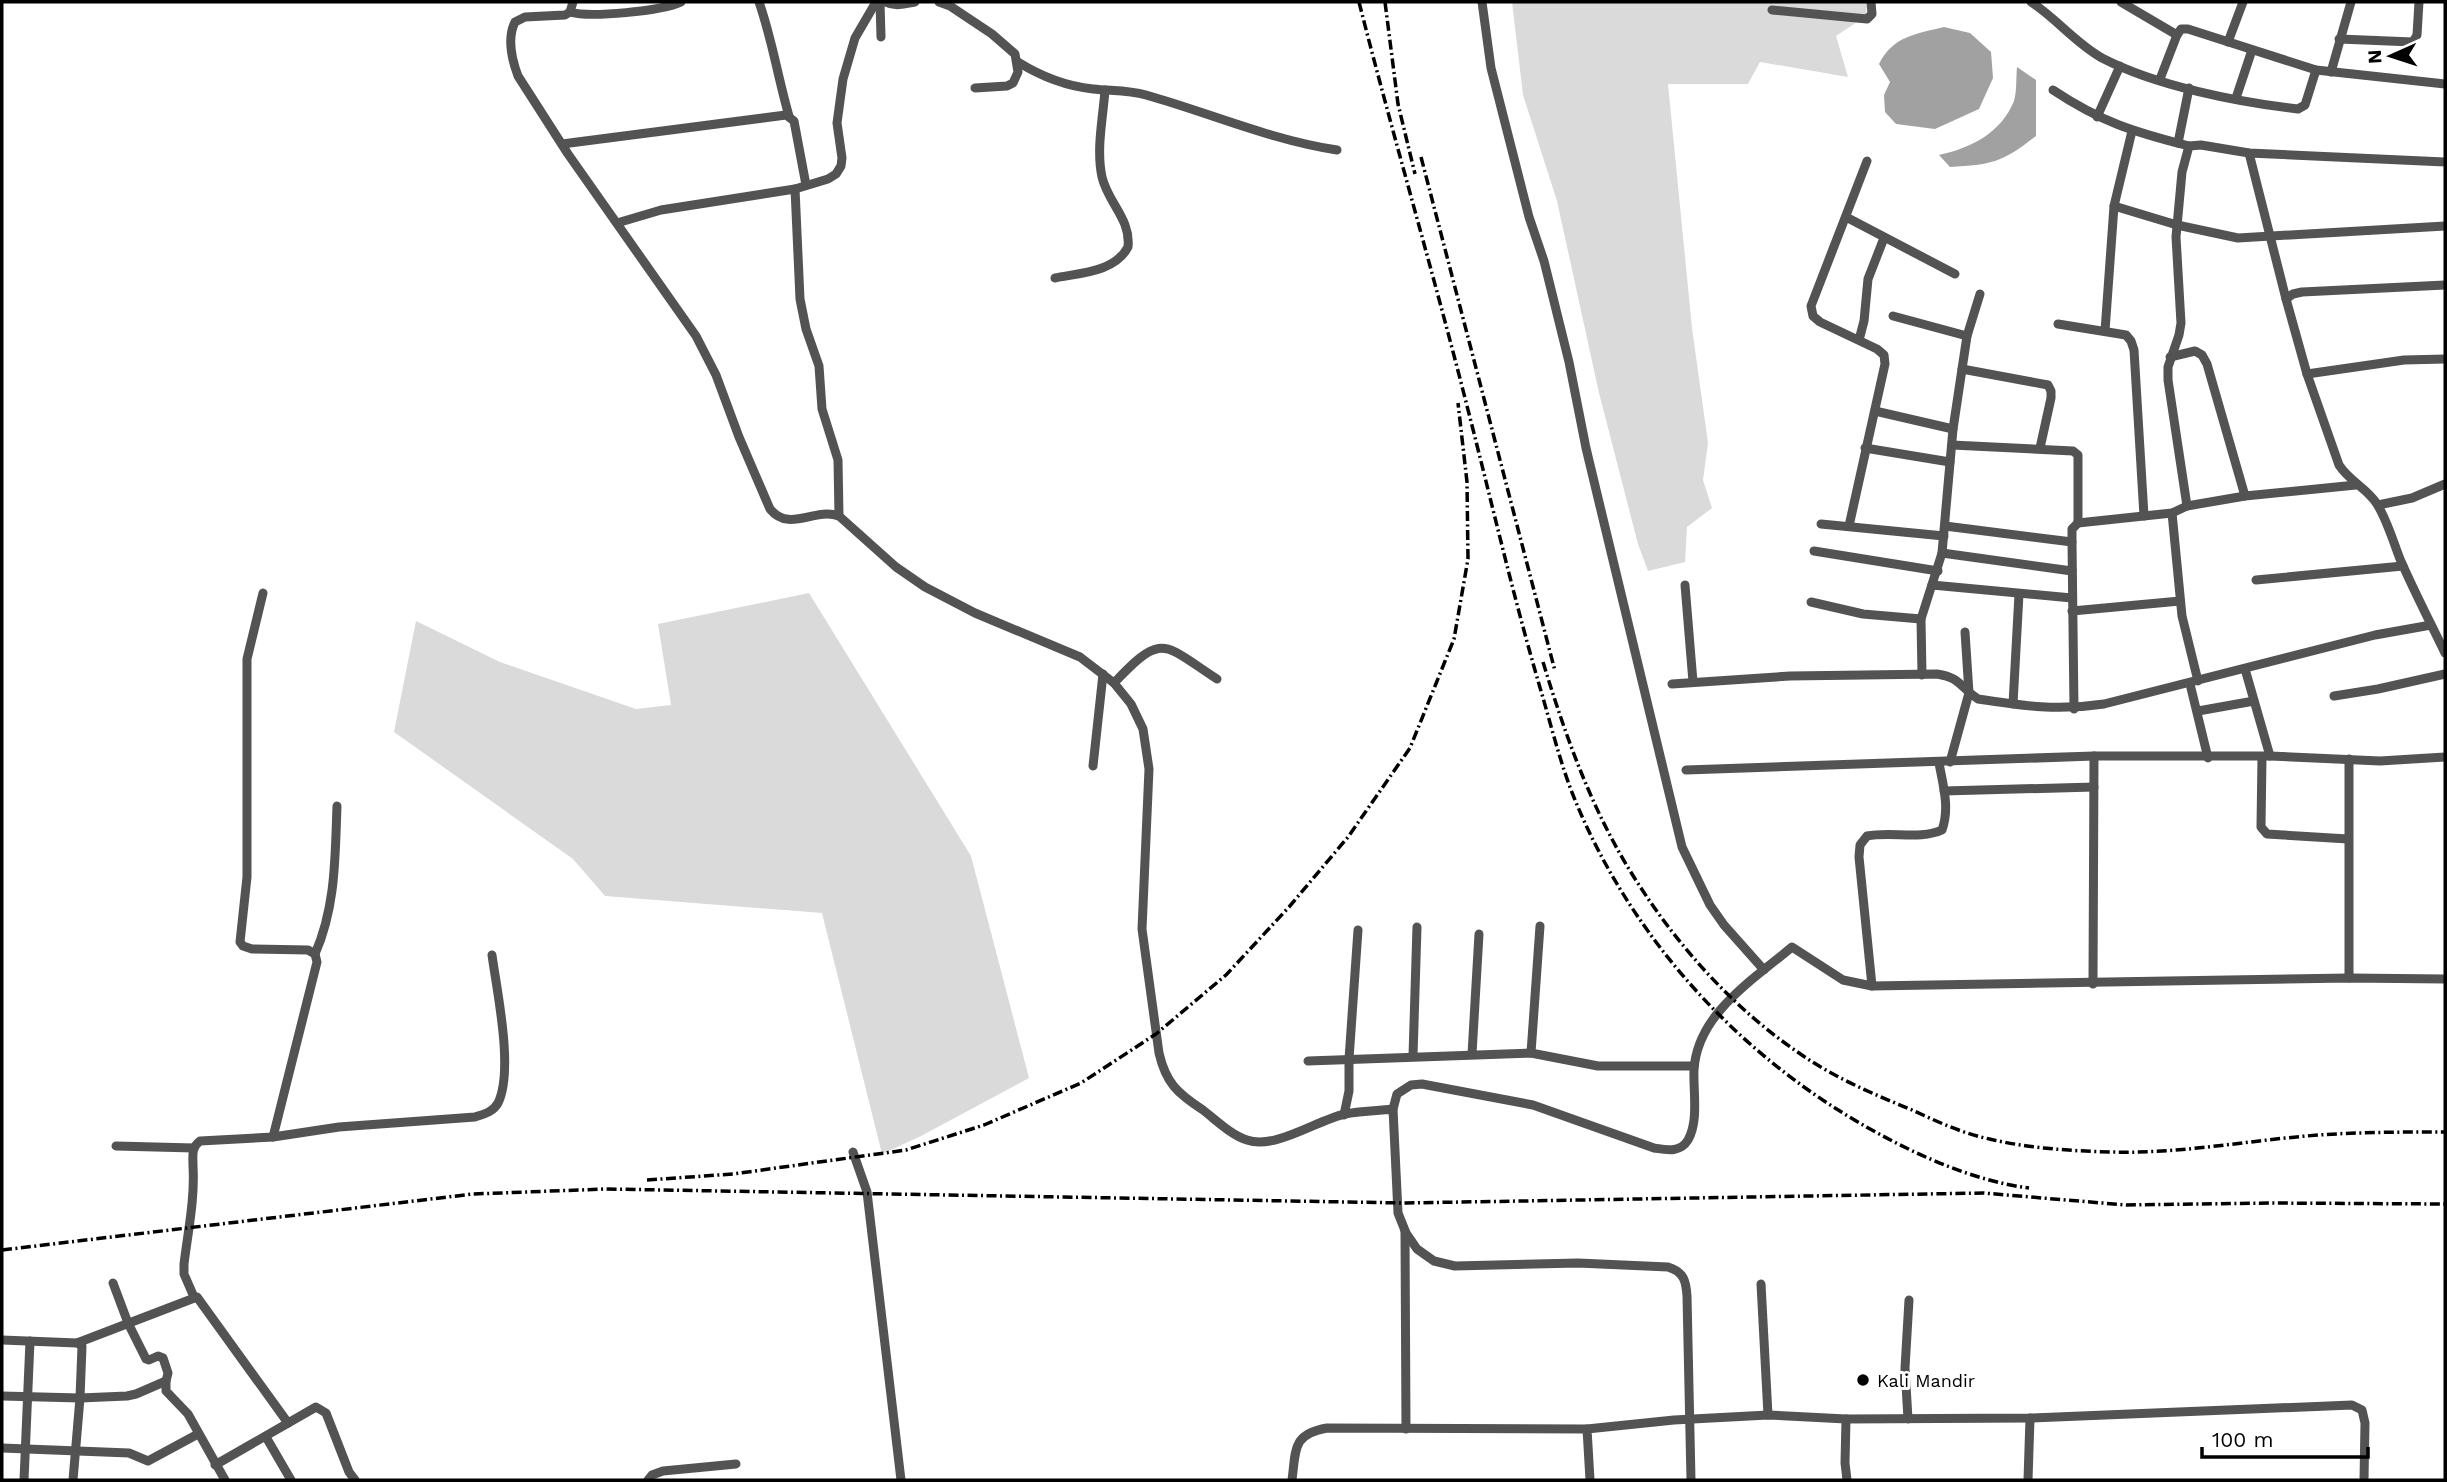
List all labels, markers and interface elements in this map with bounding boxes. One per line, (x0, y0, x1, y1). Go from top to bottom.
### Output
north arrow (2356, 21, 2426, 91)
text: N (2363, 49, 2386, 65)
place label: Kali Mandir (1877, 1370, 1975, 1391)
marker: Kali Mandir (1855, 1372, 1871, 1388)
scale bar (2202, 1416, 2368, 1460)
text: 100 m (2212, 1427, 2274, 1452)

